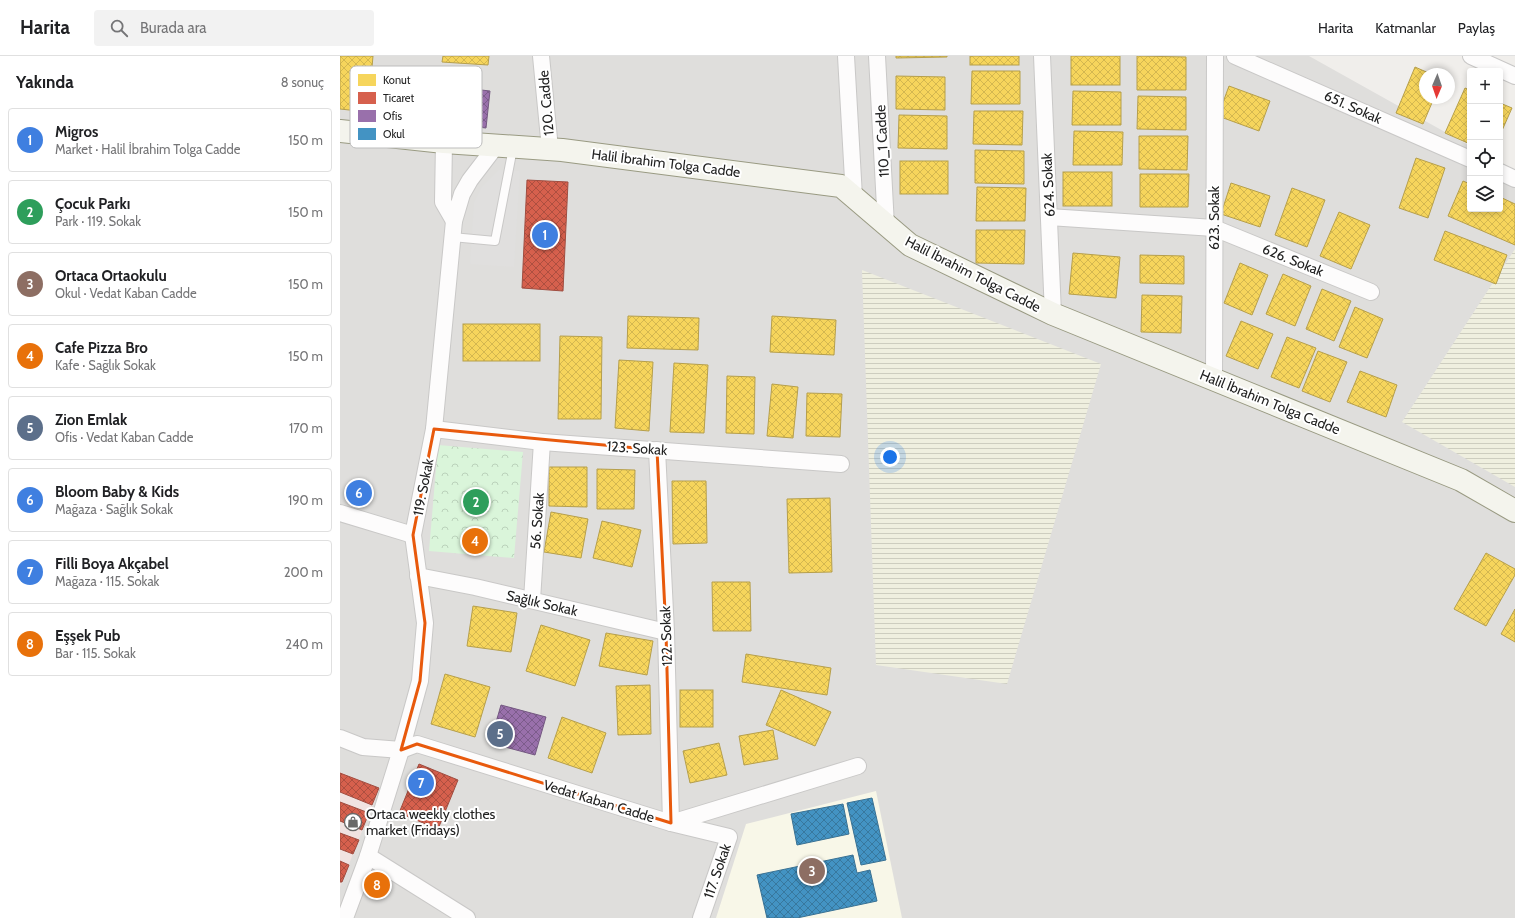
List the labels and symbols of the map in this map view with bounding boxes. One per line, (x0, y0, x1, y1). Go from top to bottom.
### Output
legend (350, 66, 482, 148)
north arrow (1419, 68, 1455, 104)
street label: 120. Cadde (534, 70, 558, 136)
text: Konut (383, 73, 411, 87)
street label: 651. Sokak (1321, 86, 1385, 128)
text: Ticaret (383, 91, 414, 105)
street label: 110_1 Cadde (871, 104, 893, 178)
text: Ofis (383, 109, 402, 123)
text: Okul (383, 127, 405, 141)
street label: Halil İbrahim Tolga Cadde (591, 145, 741, 181)
street label: 624. Sokak (1037, 152, 1059, 218)
street label: 623. Sokak (1205, 185, 1223, 250)
pin: 1 (532, 220, 558, 250)
street label: Halil İbrahim Tolga Cadde (902, 232, 1044, 316)
street label: 626. Sokak (1260, 240, 1327, 281)
street label: Halil İbrahim Tolga Cadde (1197, 366, 1343, 438)
street label: 123. Sokak (606, 437, 669, 459)
your location (880, 447, 900, 467)
street label: 119. Sokak (409, 456, 437, 517)
pin: 6 (346, 478, 372, 508)
pin: 2 (463, 487, 489, 517)
street label: 56. Sokak (526, 491, 548, 550)
pin: 4 (462, 526, 488, 556)
street label: Sağlık Sokak (505, 586, 580, 620)
street label: 122. Sokak (656, 605, 676, 666)
pin: 5 (487, 719, 513, 749)
pin: 7 (408, 768, 434, 798)
street label: Vedat Kaban Cadde (541, 776, 657, 826)
place label: Ortaca weekly clothes market (Fridays) (366, 805, 496, 839)
shop icon: Ortaca weekly clothes market (Fridays) (343, 812, 363, 832)
street label: 117. Sokak (699, 841, 735, 901)
pin: 3 (799, 856, 825, 886)
pin: 8 (364, 870, 390, 900)

